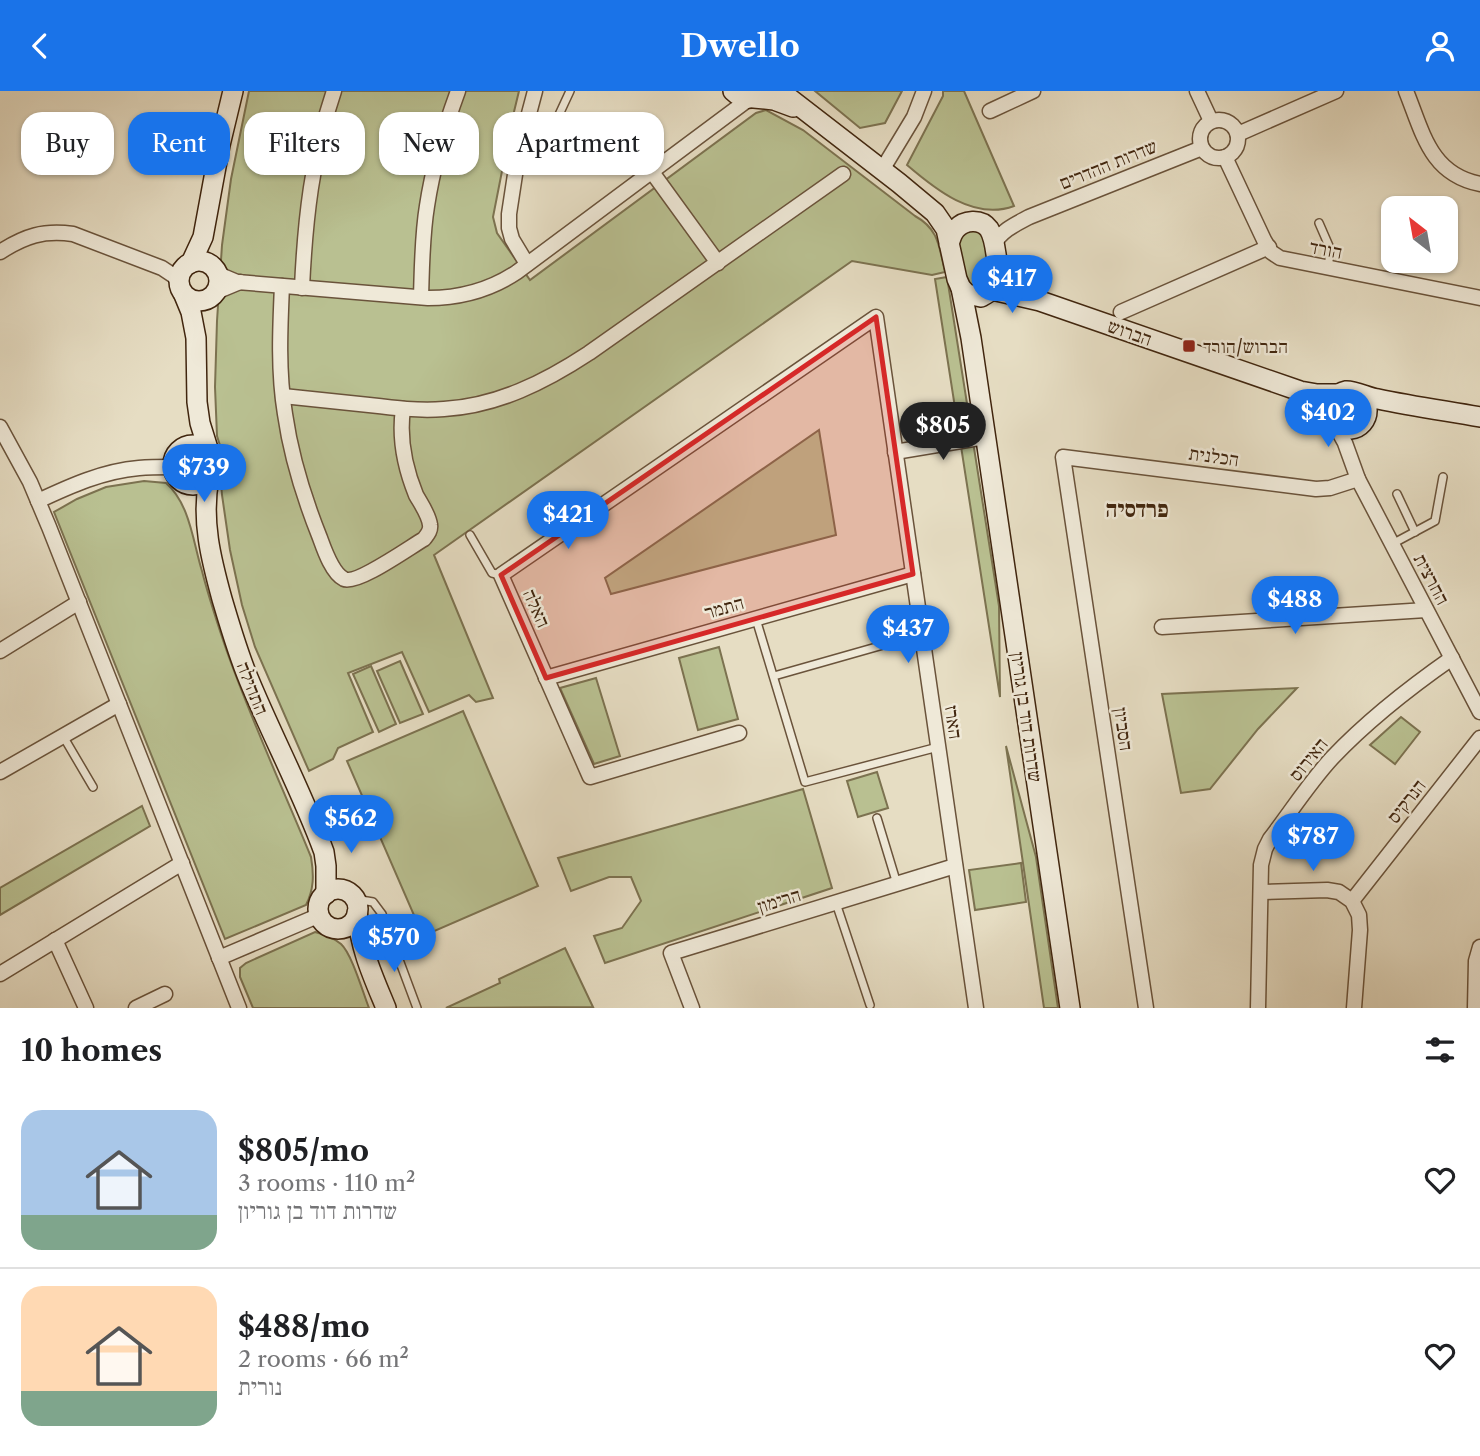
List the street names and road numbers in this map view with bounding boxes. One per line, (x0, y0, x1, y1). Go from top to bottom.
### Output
street label: שדרות ההדרים (1056, 134, 1160, 194)
street label: הורד (1308, 235, 1344, 264)
street label: הברוש (1105, 314, 1155, 351)
street label: הכלנית (1187, 442, 1241, 471)
street label: החרצית (1409, 550, 1454, 609)
street label: האלה (518, 586, 555, 631)
street label: התמר (702, 591, 747, 624)
street label: שדרות דוד בן גוריון (1006, 650, 1047, 784)
street label: התהילה (231, 658, 274, 718)
street label: הארז (940, 704, 967, 740)
street label: הסביון (1109, 706, 1138, 752)
street label: האירוס (1284, 733, 1333, 786)
street label: הנרקיס (1382, 775, 1431, 828)
street label: הרימון (755, 883, 804, 918)

